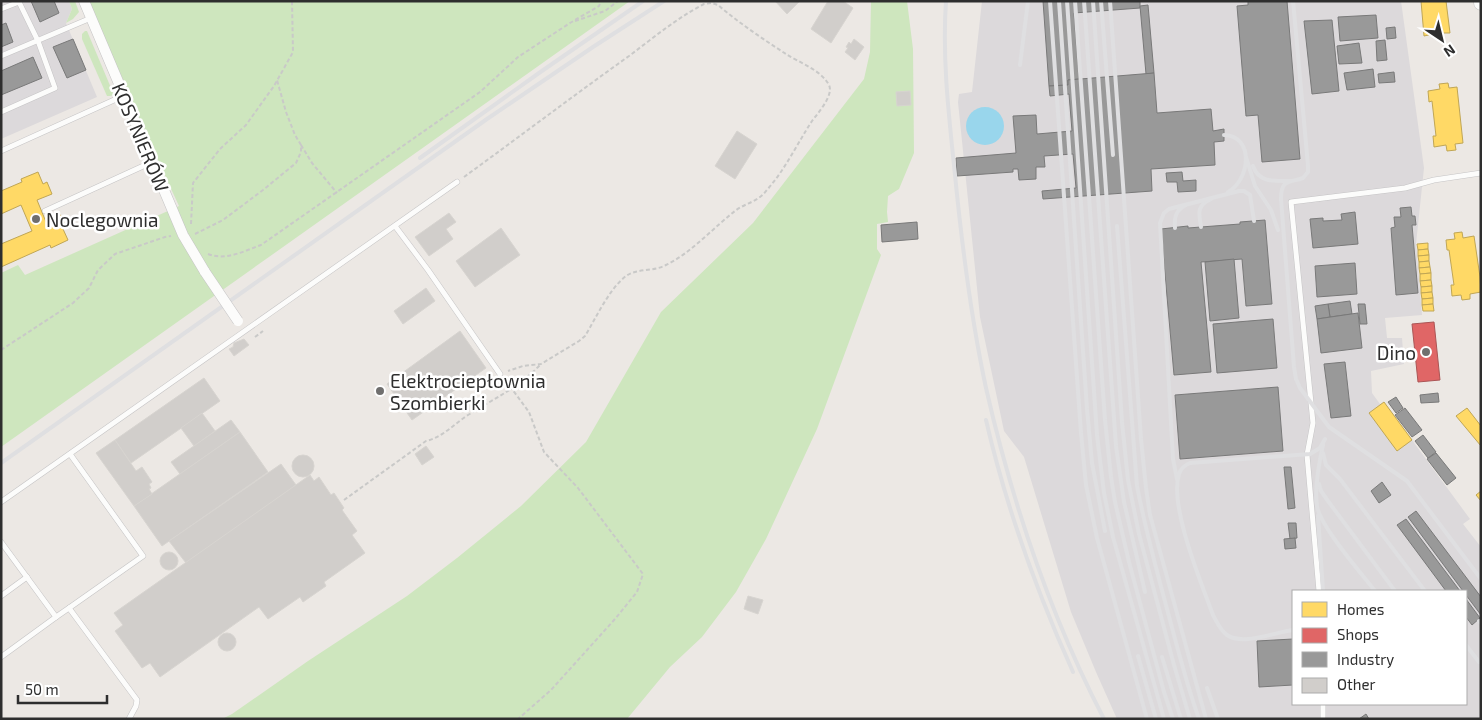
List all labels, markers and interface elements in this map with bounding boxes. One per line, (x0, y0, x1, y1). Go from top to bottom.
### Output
north arrow (1417, 15, 1467, 65)
text: N (1441, 41, 1459, 61)
street label: KOSYNIERÓW (108, 79, 174, 195)
place label: Noclegownia (46, 208, 158, 231)
marker: Noclegownia (30, 213, 42, 225)
place label: Dino (1377, 341, 1416, 364)
marker: Dino (1420, 346, 1432, 358)
place label: Elektrociepłownia Szombierki (390, 369, 546, 414)
marker: Elektrociepłownia Szombierki (374, 385, 386, 397)
legend (1292, 590, 1467, 705)
text: Homes (1337, 600, 1384, 618)
text: Shops (1337, 625, 1379, 643)
text: Industry (1337, 650, 1394, 668)
scale bar (18, 672, 106, 704)
text: Other (1337, 675, 1376, 693)
text: 50 m (25, 680, 59, 698)

